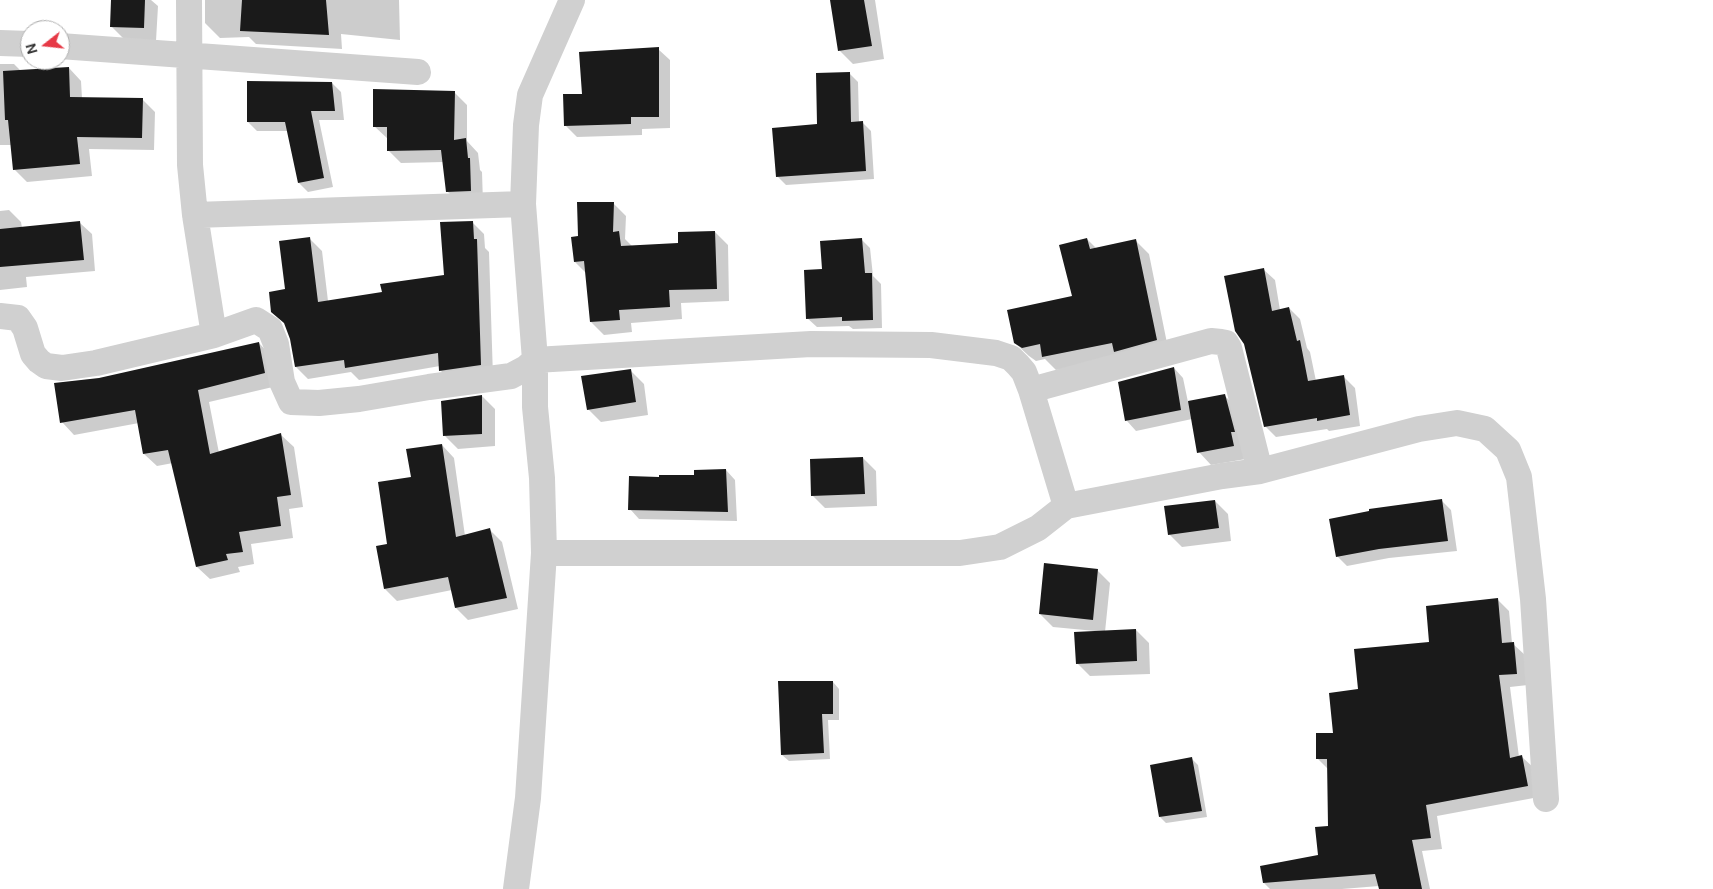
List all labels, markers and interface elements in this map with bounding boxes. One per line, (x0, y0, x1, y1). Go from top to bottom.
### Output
north arrow (20, 20, 70, 70)
text: N (21, 41, 42, 56)

